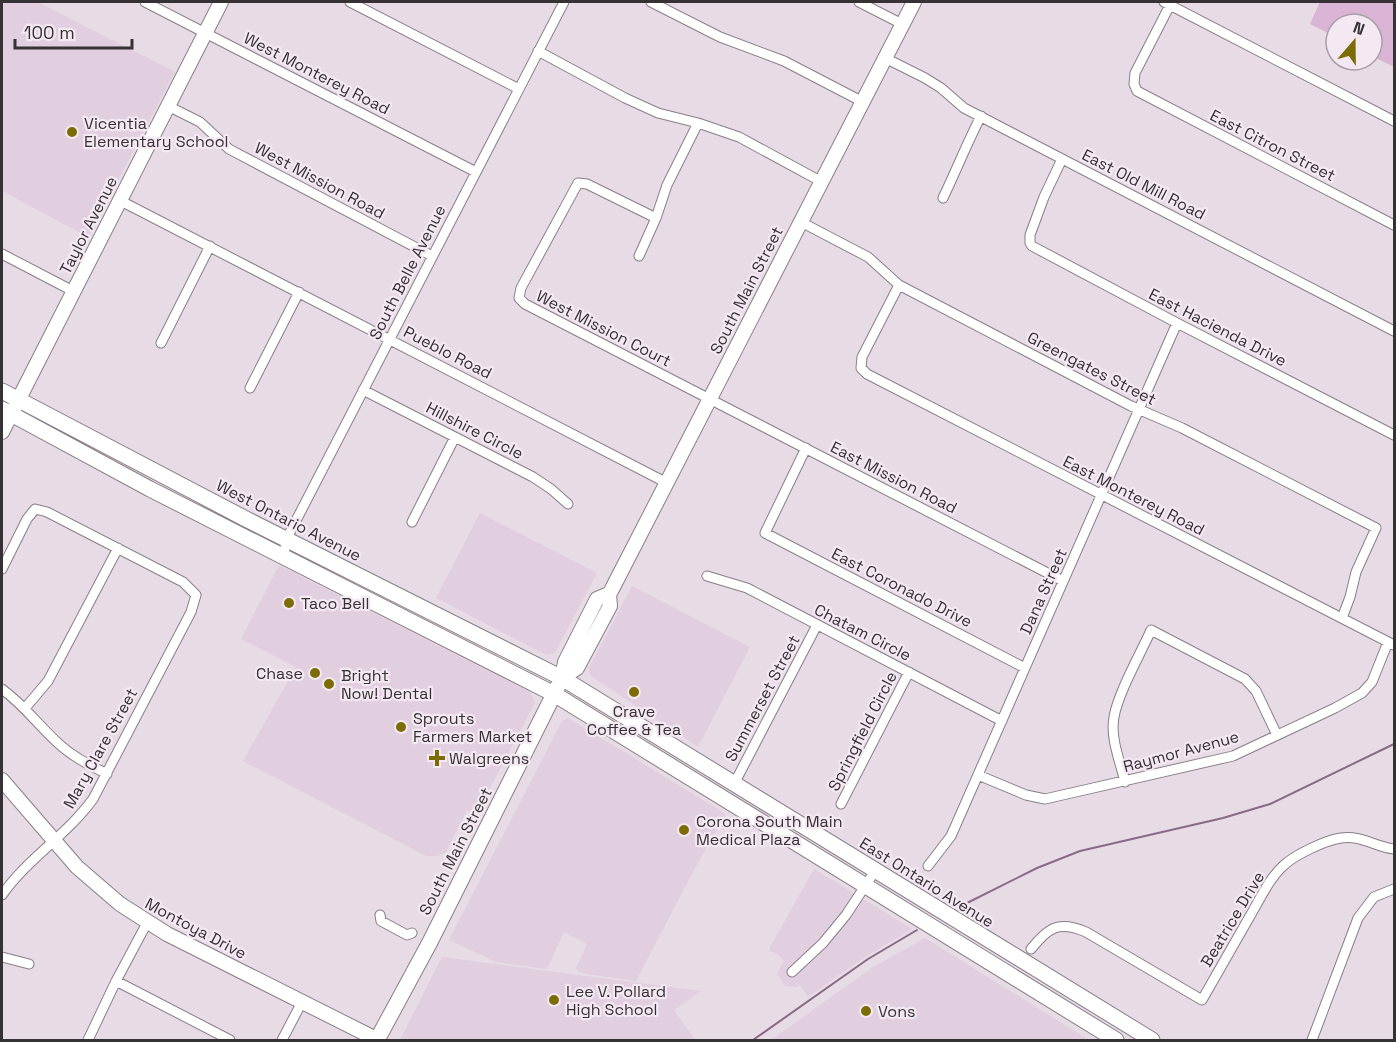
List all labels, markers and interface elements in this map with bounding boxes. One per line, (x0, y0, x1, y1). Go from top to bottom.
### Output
scale bar (15, 12, 132, 50)
north arrow (1324, 12, 1384, 72)
text: N (1350, 17, 1368, 40)
text: 100 m (24, 21, 75, 44)
street label: West Monterey Road (240, 27, 393, 119)
street label: East Citron Street (1207, 105, 1339, 186)
place label: Vicentia Elementary School (84, 113, 229, 152)
marker: Vicentia Elementary School (65, 125, 79, 139)
street label: West Mission Road (251, 137, 389, 224)
street label: East Old Mill Road (1078, 144, 1209, 225)
street label: Taylor Avenue (55, 173, 122, 278)
street label: South Belle Avenue (364, 201, 451, 343)
street label: South Main Street (705, 223, 788, 358)
street label: East Hacienda Drive (1145, 284, 1290, 371)
street label: West Mission Court (533, 285, 675, 372)
street label: Pueblo Road (400, 321, 495, 384)
street label: Greengates Street (1024, 327, 1160, 410)
street label: Hillshire Circle (422, 397, 527, 464)
street label: East Mission Road (827, 436, 961, 518)
street label: East Monterey Road (1059, 451, 1208, 540)
street label: West Ontario Avenue (213, 475, 365, 566)
street label: East Coronado Drive (828, 543, 976, 632)
street label: Dana Street (1015, 545, 1072, 637)
place label: Taco Bell (301, 593, 369, 614)
marker: Taco Bell (282, 596, 296, 610)
street label: Chatam Circle (811, 599, 915, 666)
street label: Summerset Street (720, 631, 805, 765)
place label: Chase (256, 663, 303, 684)
place label: Bright Now! Dental (341, 665, 432, 704)
marker: Chase (308, 666, 322, 680)
street label: Springfield Circle (823, 668, 902, 795)
marker: Bright Now! Dental (322, 677, 336, 691)
street label: Mary Clare Street (59, 684, 142, 812)
marker: Crave Coffee & Tea (627, 685, 641, 699)
place label: Crave Coffee & Tea (587, 701, 681, 740)
place label: Sprouts Farmers Market (413, 708, 532, 747)
marker: Sprouts Farmers Market (394, 720, 408, 734)
street label: Raymor Avenue (1121, 726, 1241, 777)
place label: Walgreens (449, 748, 529, 769)
marker: Walgreens (430, 751, 444, 765)
street label: South Main Street (414, 784, 497, 919)
place label: Corona South Main Medical Plaza (696, 811, 842, 850)
marker: Corona South Main Medical Plaza (677, 823, 691, 837)
street label: East Ontario Avenue (855, 832, 998, 932)
street label: Beatrice Drive (1196, 868, 1269, 971)
street label: Montoya Drive (142, 893, 250, 964)
place label: Lee V. Pollard High School (566, 981, 666, 1020)
marker: Lee V. Pollard High School (547, 993, 561, 1007)
place label: Vons (878, 1001, 915, 1022)
marker: Vons (859, 1004, 873, 1018)

